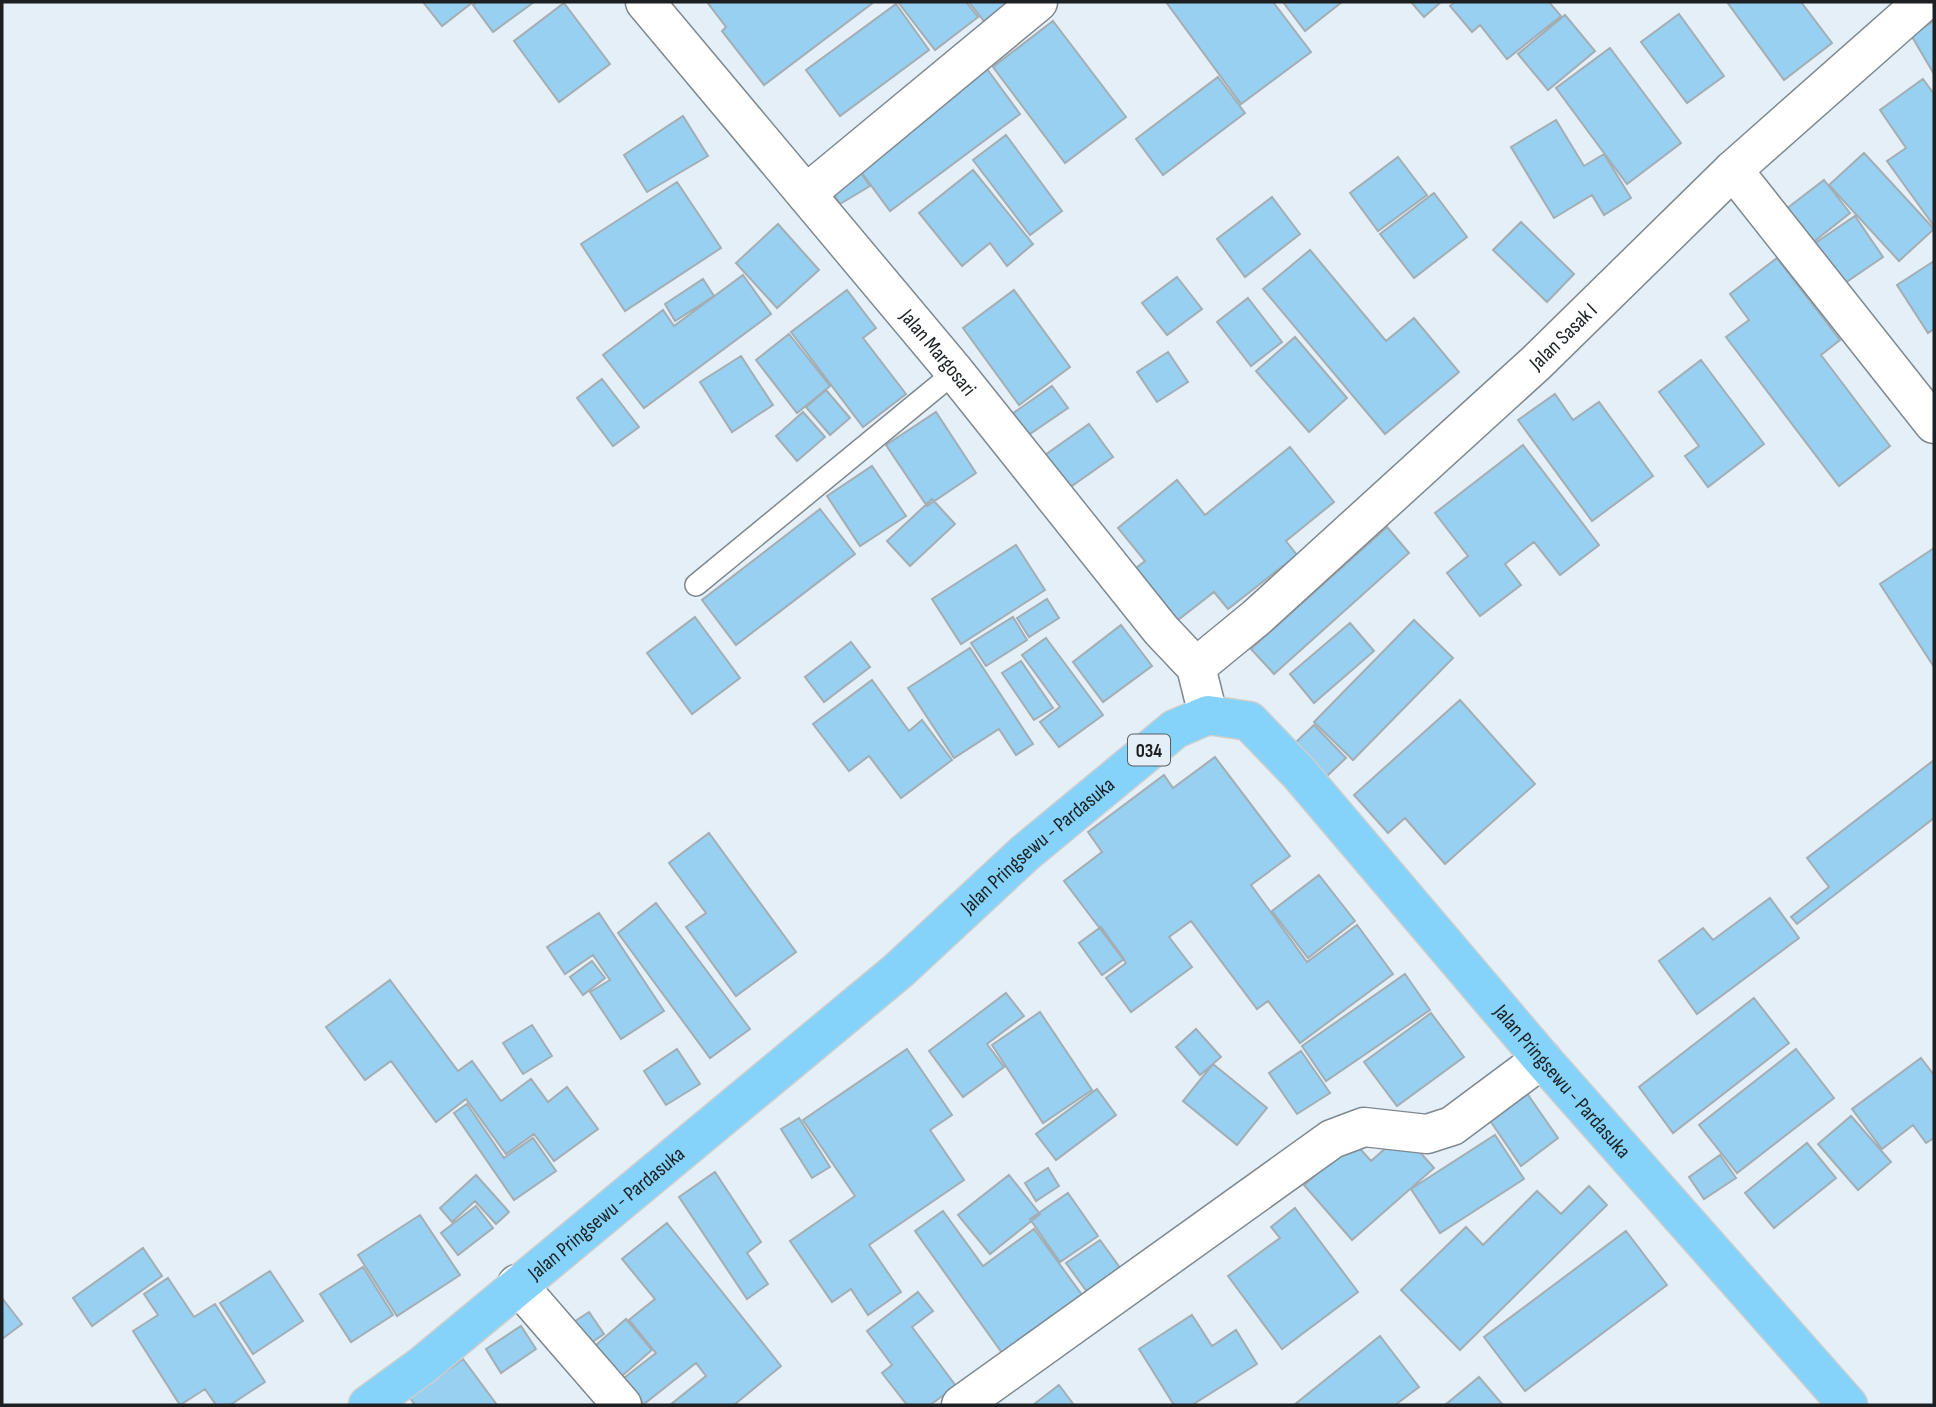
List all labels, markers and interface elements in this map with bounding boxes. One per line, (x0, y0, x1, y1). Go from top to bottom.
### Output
street label: Jalan Sasak I (1524, 298, 1602, 376)
street label: Jalan Margosari (894, 303, 981, 401)
road number: 034 (1128, 734, 1170, 765)
street label: Jalan Pringsewu - Pardasuka (955, 772, 1120, 920)
street label: Jalan Pringsewu - Pardasuka (1488, 999, 1636, 1163)
street label: Jalan Pringsewu - Pardasuka (522, 1141, 690, 1286)

